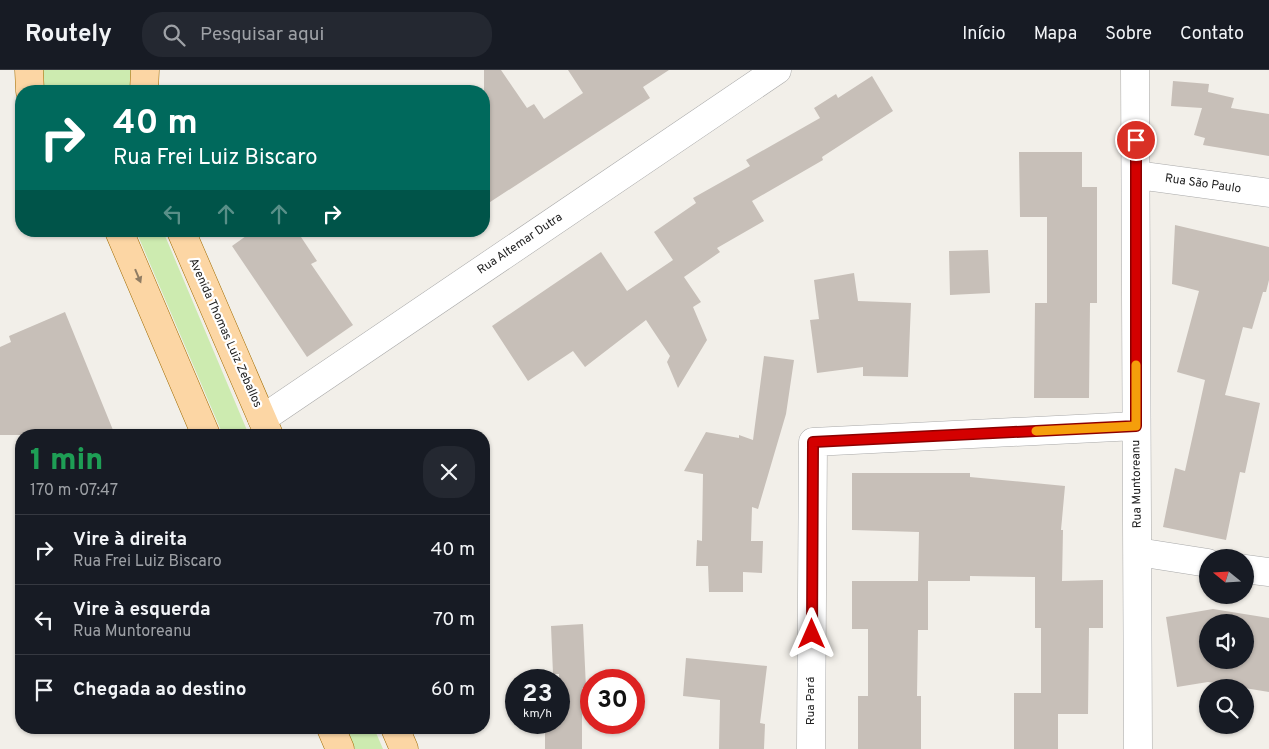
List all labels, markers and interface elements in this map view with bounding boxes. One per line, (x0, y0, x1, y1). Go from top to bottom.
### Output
search box (142, 12, 492, 57)
text: Routely (25, 20, 112, 50)
icon: search (160, 21, 188, 49)
text: Pesquisar aqui (200, 23, 324, 47)
text: Início (962, 23, 1006, 46)
text: Mapa (1034, 23, 1077, 46)
text: Sobre (1105, 23, 1152, 46)
text: Contato (1180, 23, 1244, 46)
text: 40 m (113, 102, 198, 146)
icon: right (30, 105, 95, 170)
pin (1115, 119, 1157, 161)
icon: arrive (1122, 126, 1150, 154)
text: Rua Frei Luiz Biscaro (113, 145, 318, 172)
street label: Rua São Paulo (1164, 171, 1243, 197)
icon: left (159, 200, 187, 228)
icon: ahead (212, 200, 240, 228)
icon: ahead (265, 200, 293, 228)
icon: right (318, 200, 346, 228)
street label: Rua Altemar Dutra (474, 210, 566, 278)
street label: Avenida Thomas Luiz Zeballos (185, 256, 265, 410)
one-way arrow (134, 269, 142, 283)
street label: Rua Muntoreanu (1128, 440, 1146, 528)
text: 1 min (30, 443, 103, 480)
button: close (423, 446, 475, 498)
text: 170 m · 07:47 (30, 481, 118, 501)
text: Vire à direita (73, 528, 187, 552)
icon: right (30, 536, 58, 564)
text: 40 m (430, 538, 475, 562)
north arrow (1199, 549, 1254, 604)
map controls (1199, 549, 1254, 734)
text: Rua Frei Luiz Biscaro (73, 552, 222, 572)
text: Vire à esquerda (73, 598, 211, 622)
icon: left (30, 606, 58, 634)
position arrow (785, 607, 837, 659)
text: 70 m (433, 608, 475, 632)
button: sound (1199, 614, 1254, 669)
text: Rua Muntoreanu (73, 622, 191, 642)
speed limit sign: 30 (580, 669, 645, 734)
icon: arrive (30, 676, 58, 704)
street label: Rua Pará (803, 677, 819, 725)
text: Chegada ao destino (73, 678, 247, 702)
text: 60 m (431, 678, 475, 702)
text: 23 (522, 679, 553, 711)
button: search (1199, 679, 1254, 734)
text: km/h (523, 706, 552, 722)

